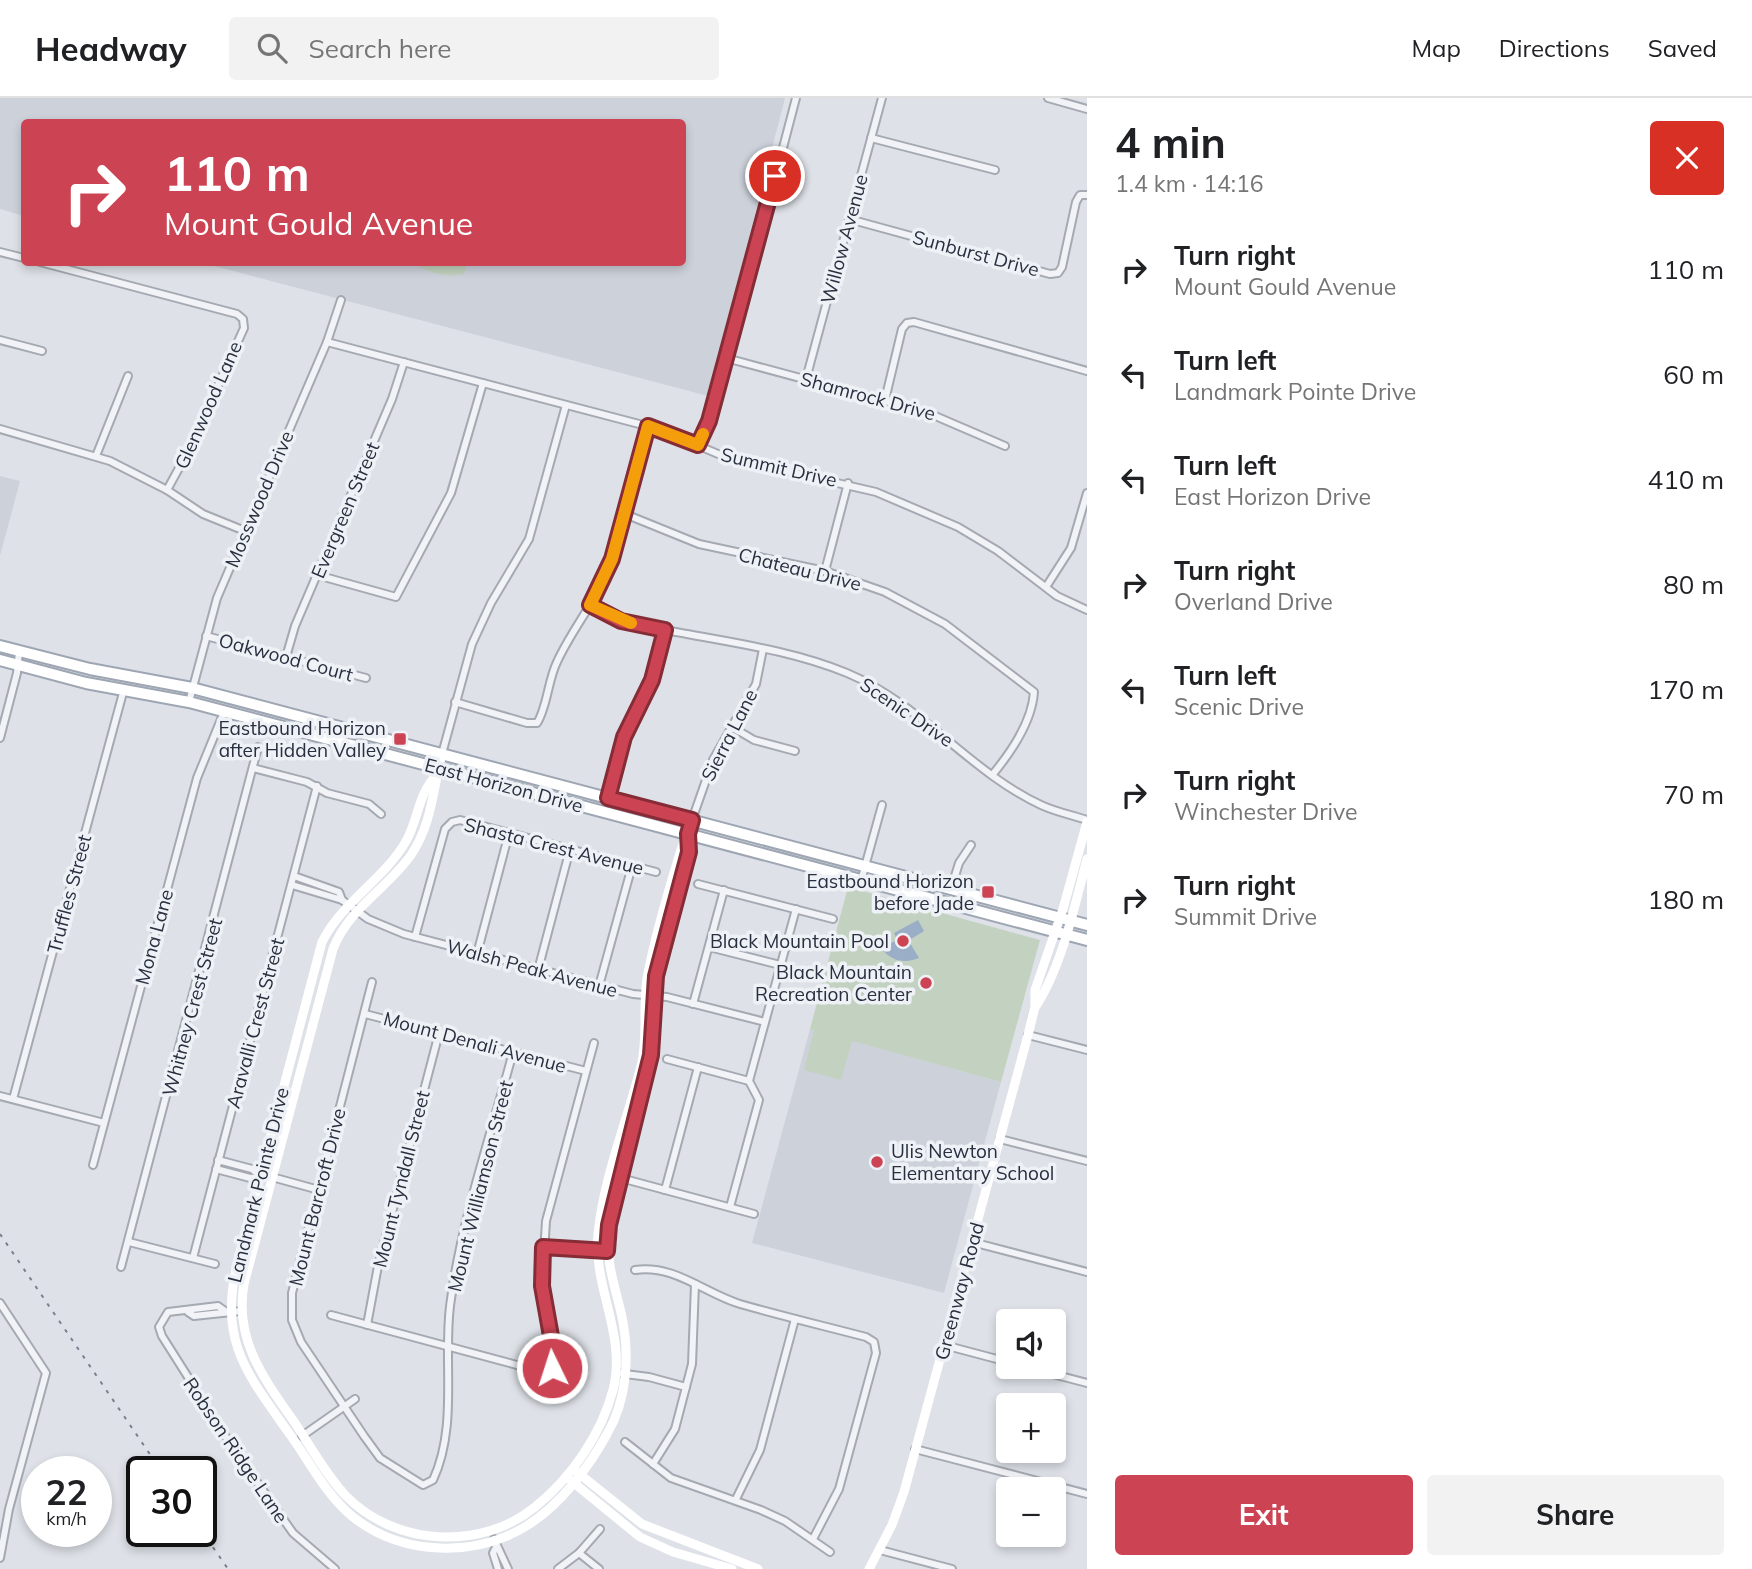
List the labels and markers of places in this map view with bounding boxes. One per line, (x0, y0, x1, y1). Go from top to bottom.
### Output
pin (745, 146, 805, 206)
place label: Eastbound Horizon after Hidden Valley (218, 716, 386, 762)
marker: Eastbound Horizon after Hidden Valley (392, 731, 408, 747)
place label: Eastbound Horizon before Jade (806, 869, 974, 915)
marker: Eastbound Horizon before Jade (980, 884, 996, 900)
place label: Black Mountain Pool (710, 929, 889, 953)
marker: Black Mountain Pool (895, 933, 911, 949)
place label: Black Mountain Recreation Center (755, 960, 912, 1006)
marker: Black Mountain Recreation Center (918, 975, 934, 991)
place label: Ulis Newton Elementary School (891, 1139, 1054, 1185)
marker: Ulis Newton Elementary School (869, 1154, 885, 1170)

